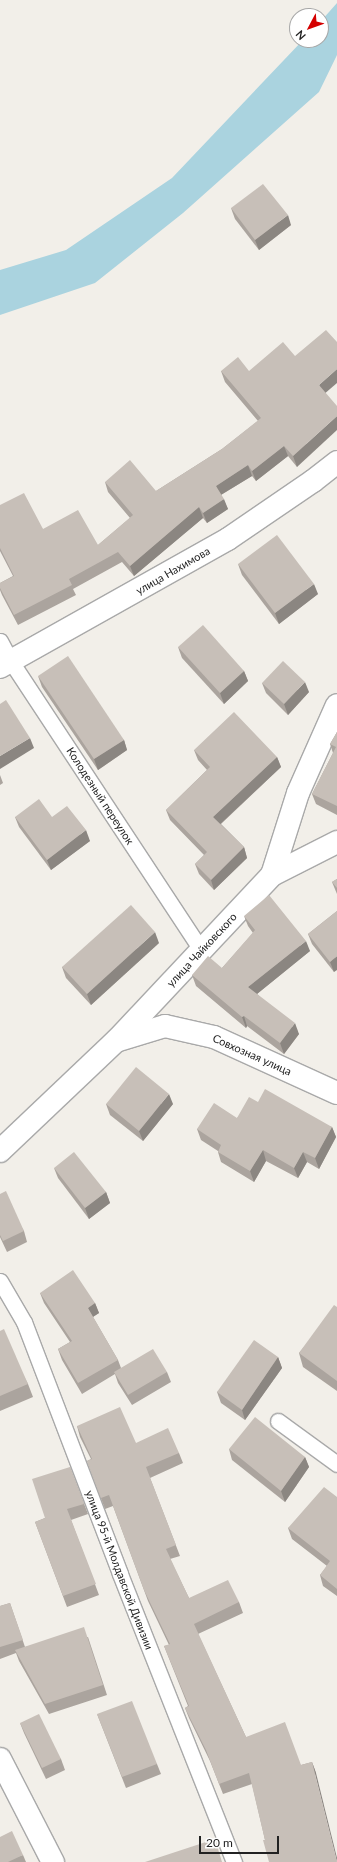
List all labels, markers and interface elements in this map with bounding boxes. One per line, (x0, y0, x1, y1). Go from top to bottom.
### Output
north arrow (289, 8, 329, 48)
text: N (293, 28, 308, 43)
street label: улица Нахимова (134, 544, 212, 598)
street label: Колодезный переулок (64, 745, 136, 847)
street label: улица Чайковского (164, 910, 240, 990)
street label: Совхозная улица (210, 1032, 294, 1078)
street label: улица 95-й Молдавской Дивизии (82, 1489, 156, 1651)
scale bar (201, 1828, 281, 1854)
text: 20 m (206, 1835, 233, 1850)

